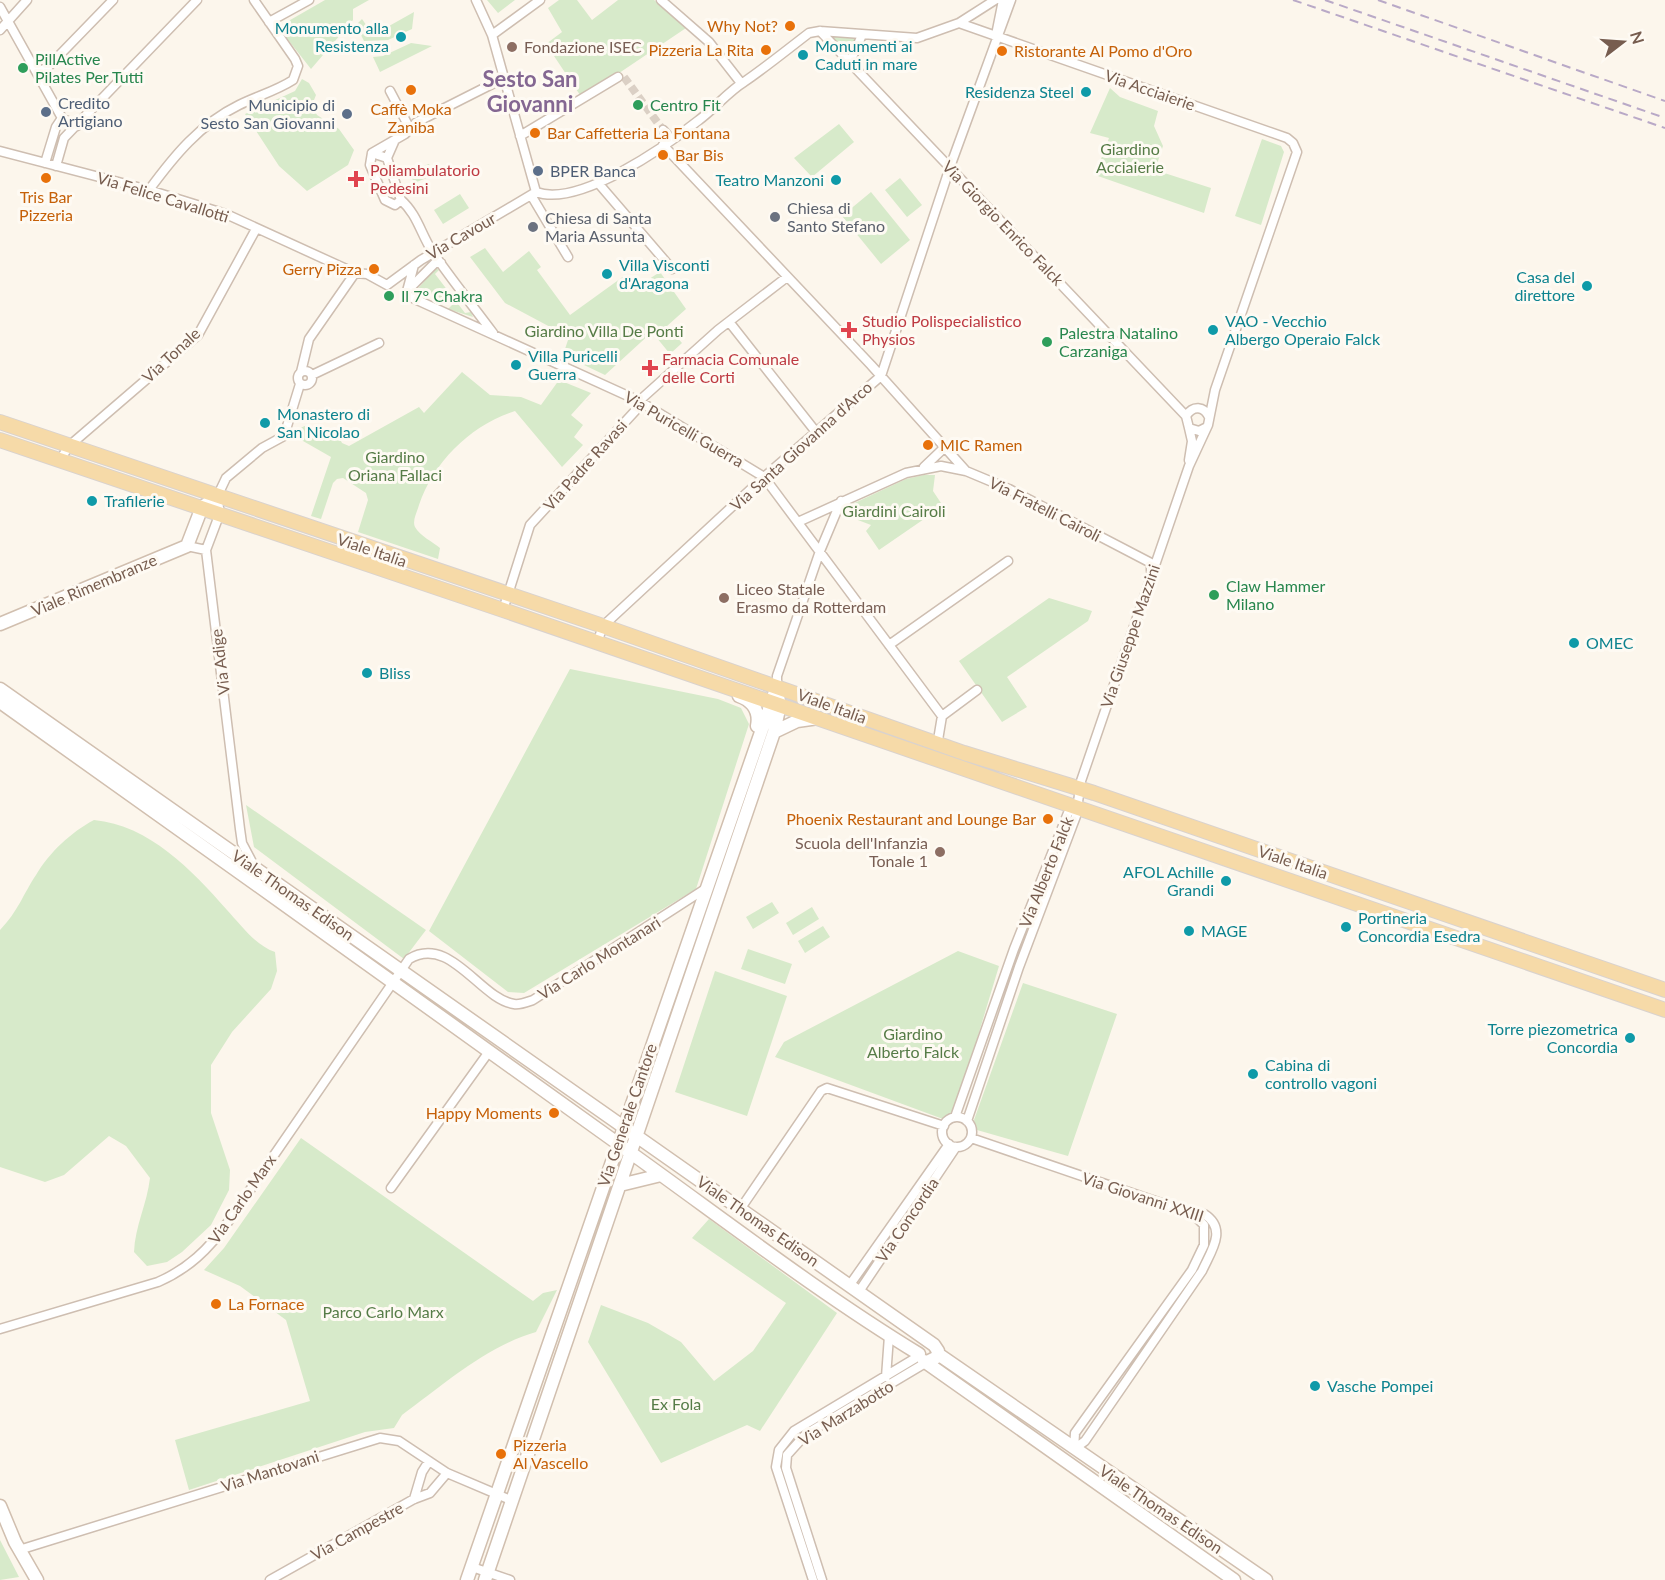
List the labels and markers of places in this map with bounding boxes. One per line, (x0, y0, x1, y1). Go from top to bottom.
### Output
place label: Why Not? (707, 16, 778, 35)
place label: Monumento alla Resistenza (275, 18, 389, 55)
marker: Why Not? (783, 19, 797, 33)
marker: Monumento alla Resistenza (394, 30, 408, 44)
place label: Monumenti ai Caduti in mare (815, 36, 917, 73)
place label: Fondazione ISEC (524, 37, 642, 56)
marker: Fondazione ISEC (505, 40, 519, 54)
place label: Pizzeria La Rita (648, 40, 754, 59)
place label: Ristorante Al Pomo d'Oro (1014, 41, 1192, 60)
marker: Pizzeria La Rita (759, 43, 773, 57)
marker: Ristorante Al Pomo d'Oro (995, 44, 1009, 58)
marker: Monumenti ai Caduti in mare (796, 48, 810, 62)
place label: PillActive Pilates Per Tutti (35, 49, 144, 86)
marker: PillActive Pilates Per Tutti (16, 61, 30, 75)
place label: Residenza Steel (965, 82, 1074, 101)
marker: Caffè Moka Zaniba (404, 83, 418, 97)
marker: Residenza Steel (1079, 85, 1093, 99)
place label: Credito Artigiano (58, 93, 123, 130)
place label: Municipio di Sesto San Giovanni (201, 95, 335, 132)
place label: Centro Fit (650, 95, 721, 114)
marker: Centro Fit (631, 98, 645, 112)
place label: Caffè Moka Zaniba (370, 99, 452, 136)
marker: Credito Artigiano (39, 105, 53, 119)
marker: Municipio di Sesto San Giovanni (340, 107, 354, 121)
place label: Bar Caffetteria La Fontana (547, 123, 730, 142)
marker: Bar Caffetteria La Fontana (528, 126, 542, 140)
place label: Bar Bis (675, 145, 724, 164)
marker: Bar Bis (656, 148, 670, 162)
place label: Poliambulatorio Pedesini (370, 160, 480, 197)
place label: BPER Banca (550, 161, 636, 180)
marker: BPER Banca (531, 164, 545, 178)
marker: Poliambulatorio Pedesini (347, 170, 365, 188)
place label: Teatro Manzoni (715, 170, 824, 189)
marker: Tris Bar Pizzeria (39, 171, 53, 185)
marker: Teatro Manzoni (829, 173, 843, 187)
place label: Tris Bar Pizzeria (19, 187, 73, 224)
place label: Chiesa di Santo Stefano (787, 198, 885, 235)
place label: Chiesa di Santa Maria Assunta (545, 208, 652, 245)
marker: Chiesa di Santo Stefano (768, 210, 782, 224)
marker: Chiesa di Santa Maria Assunta (526, 220, 540, 234)
place label: Villa Visconti d'Aragona (619, 255, 710, 292)
place label: Gerry Pizza (283, 259, 362, 278)
marker: Gerry Pizza (367, 262, 381, 276)
marker: Villa Visconti d'Aragona (600, 267, 614, 281)
place label: Casa del direttore (1514, 267, 1575, 304)
marker: Casa del direttore (1580, 279, 1594, 293)
place label: Il 7° Chakra (401, 286, 483, 305)
marker: Il 7° Chakra (382, 289, 396, 303)
place label: Studio Polispecialistico Physios (862, 311, 1022, 348)
place label: VAO - Vecchio Albergo Operaio Falck (1225, 311, 1381, 348)
marker: Studio Polispecialistico Physios (840, 321, 858, 339)
place label: Palestra Natalino Carzaniga (1059, 323, 1178, 360)
marker: VAO - Vecchio Albergo Operaio Falck (1206, 323, 1220, 337)
marker: Palestra Natalino Carzaniga (1040, 335, 1054, 349)
place label: Villa Puricelli Guerra (528, 346, 618, 383)
place label: Farmacia Comunale delle Corti (662, 349, 799, 386)
marker: Villa Puricelli Guerra (509, 358, 523, 372)
marker: Farmacia Comunale delle Corti (643, 361, 657, 375)
place label: Monastero di San Nicolao (277, 404, 370, 441)
marker: Monastero di San Nicolao (258, 416, 272, 430)
place label: MIC Ramen (940, 435, 1023, 454)
marker: MIC Ramen (921, 438, 935, 452)
place label: Trafilerie (104, 491, 165, 510)
marker: Trafilerie (85, 494, 99, 508)
place label: Claw Hammer Milano (1226, 576, 1325, 613)
place label: Liceo Statale Erasmo da Rotterdam (736, 579, 886, 616)
marker: Claw Hammer Milano (1207, 588, 1221, 602)
marker: Liceo Statale Erasmo da Rotterdam (717, 591, 731, 605)
place label: OMEC (1586, 633, 1634, 652)
marker: OMEC (1567, 636, 1581, 650)
place label: Bliss (379, 663, 411, 682)
marker: Bliss (360, 666, 374, 680)
place label: Phoenix Restaurant and Lounge Bar (786, 809, 1036, 828)
marker: Phoenix Restaurant and Lounge Bar (1041, 812, 1055, 826)
place label: Scuola dell'Infanzia Tonale 1 (795, 833, 928, 870)
marker: Scuola dell'Infanzia Tonale 1 (933, 845, 947, 859)
place label: AFOL Achille Grandi (1123, 862, 1214, 899)
marker: AFOL Achille Grandi (1219, 874, 1233, 888)
place label: Portineria Concordia Esedra (1358, 908, 1481, 945)
marker: Portineria Concordia Esedra (1339, 920, 1353, 934)
place label: MAGE (1201, 921, 1247, 940)
marker: MAGE (1182, 924, 1196, 938)
place label: Torre piezometrica Concordia (1488, 1019, 1618, 1056)
marker: Torre piezometrica Concordia (1623, 1031, 1637, 1045)
place label: Cabina di controllo vagoni (1265, 1055, 1377, 1092)
marker: Cabina di controllo vagoni (1246, 1067, 1260, 1081)
place label: Happy Moments (426, 1103, 542, 1122)
marker: Happy Moments (547, 1106, 561, 1120)
place label: La Fornace (228, 1294, 304, 1313)
marker: La Fornace (209, 1297, 223, 1311)
place label: Vasche Pompei (1327, 1376, 1433, 1395)
marker: Vasche Pompei (1308, 1379, 1322, 1393)
place label: Pizzeria Al Vascello (513, 1435, 588, 1472)
marker: Pizzeria Al Vascello (494, 1447, 508, 1461)

